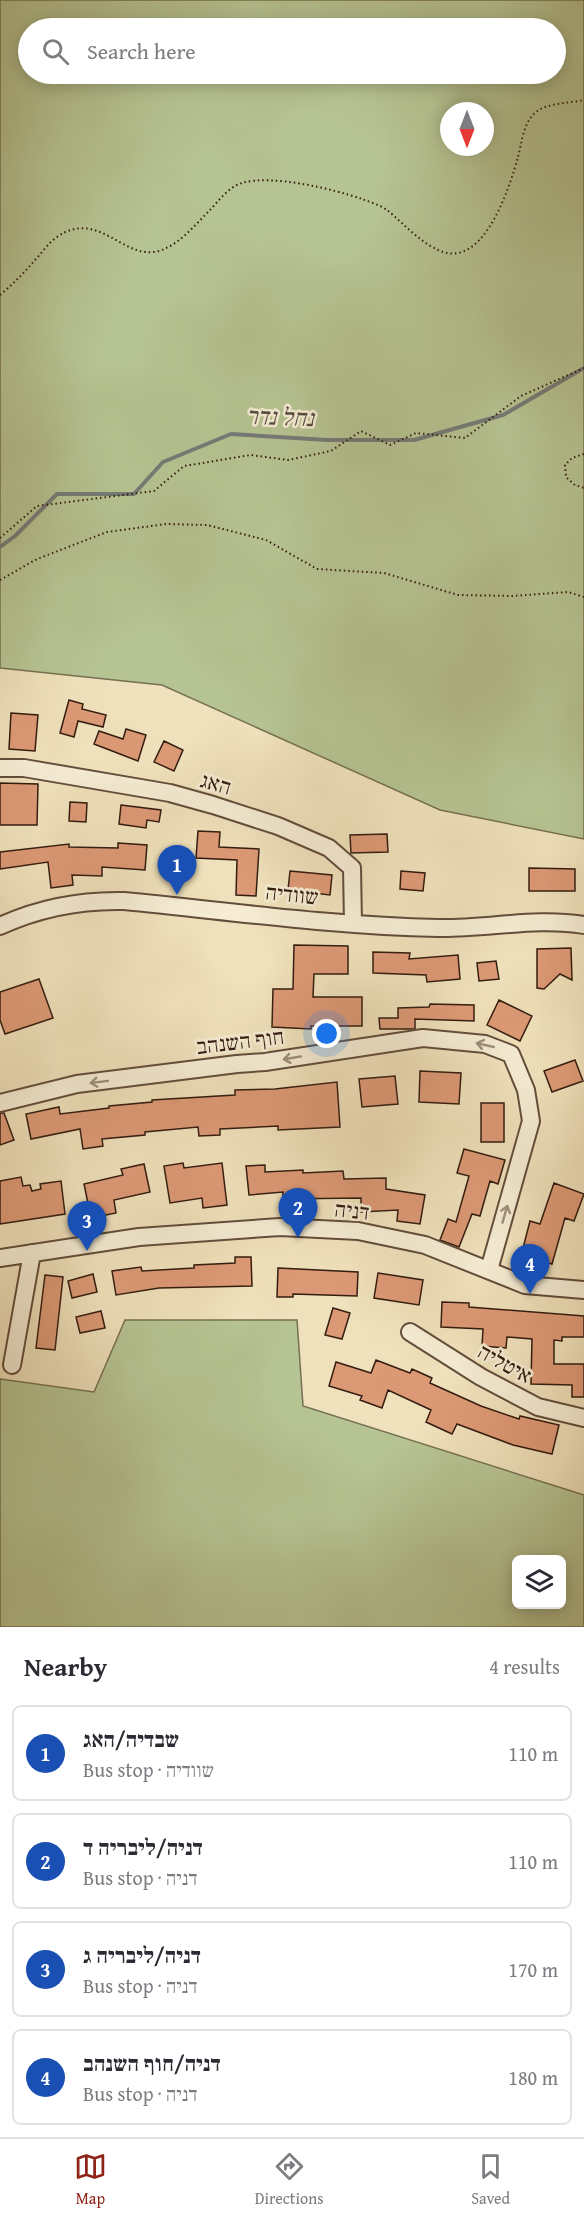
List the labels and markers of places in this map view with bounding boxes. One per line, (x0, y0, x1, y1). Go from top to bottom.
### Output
pin: 1 (158, 846, 196, 895)
pin: 2 (278, 1188, 318, 1238)
pin: 3 (68, 1202, 106, 1251)
pin: 4 (510, 1244, 550, 1294)

